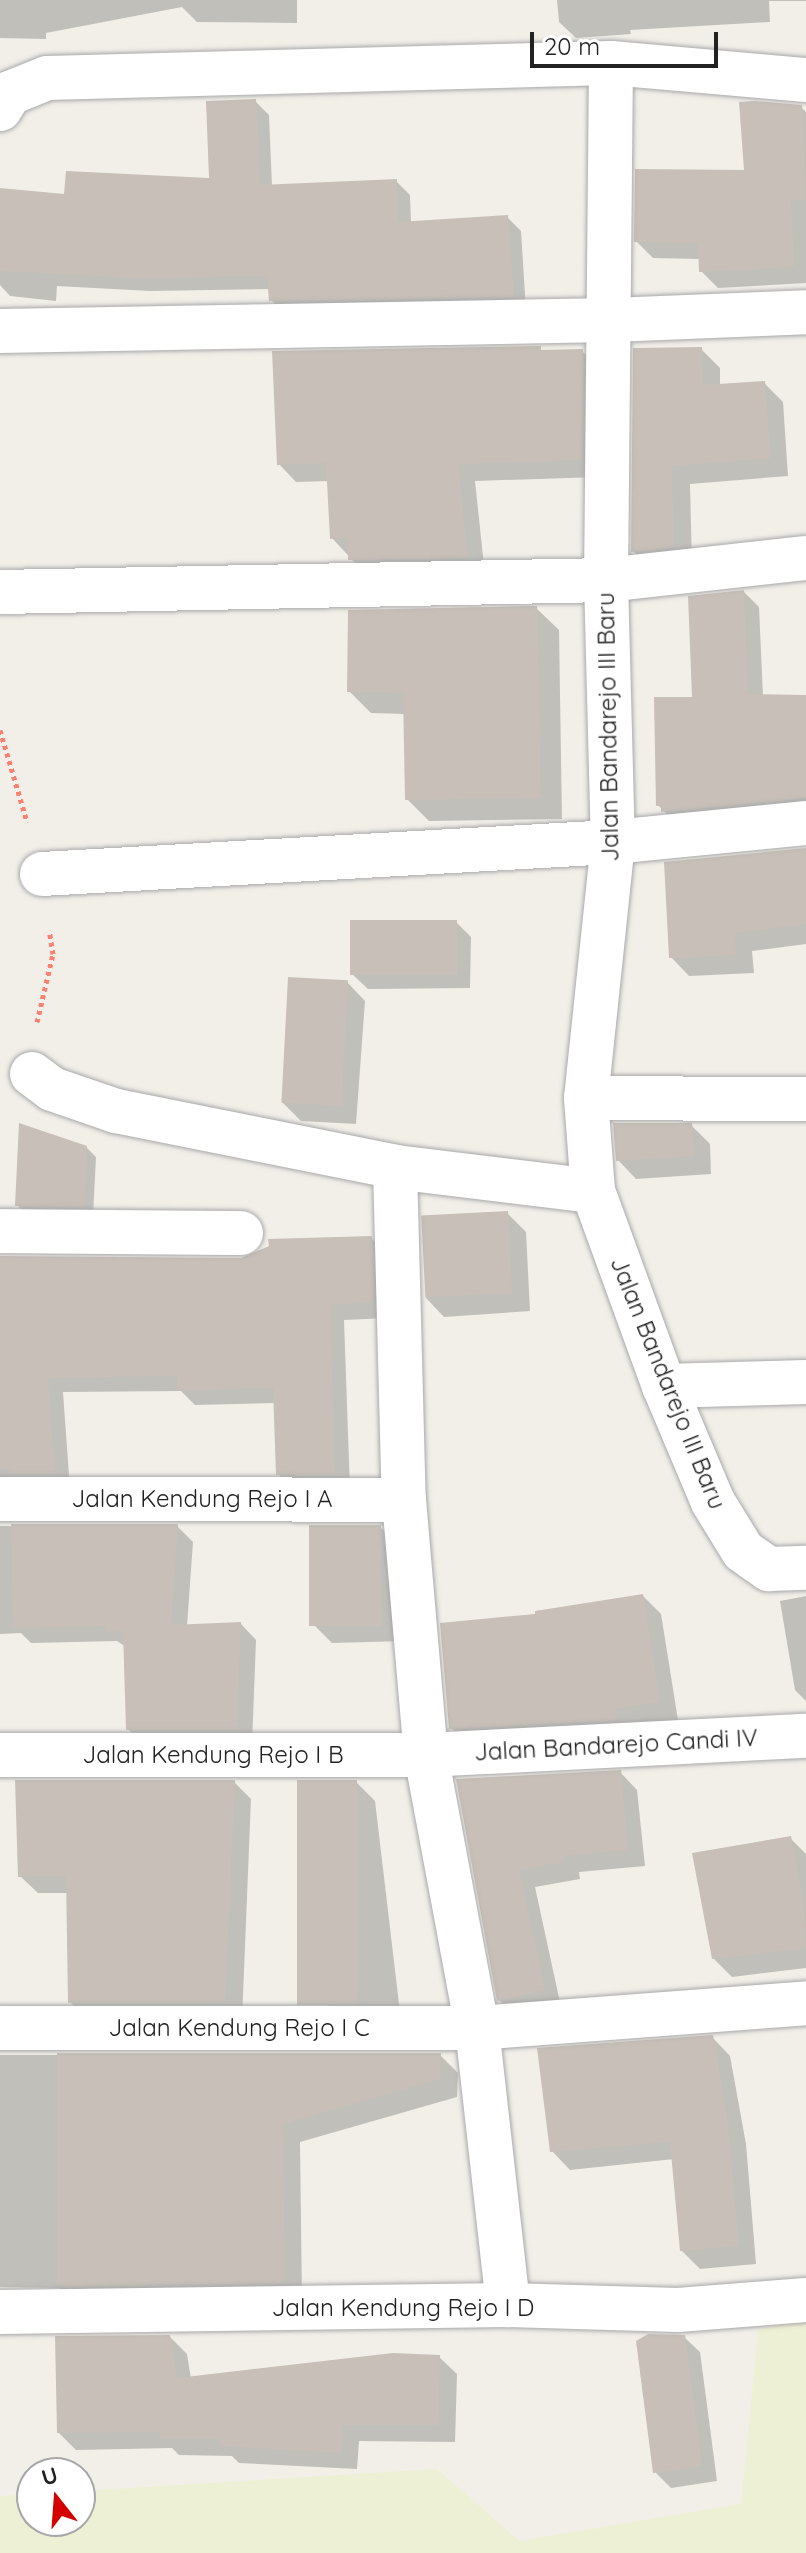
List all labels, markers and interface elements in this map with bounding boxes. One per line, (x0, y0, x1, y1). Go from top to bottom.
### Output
scale bar (534, 16, 722, 66)
text: 20 m (544, 31, 600, 61)
street label: Jalan Bandarejo III Baru (591, 592, 625, 862)
street label: Jalan Bandarejo III Baru (604, 1253, 732, 1513)
street label: Jalan Kendung Rejo I A (72, 1485, 332, 1513)
street label: Jalan Bandarejo Candi IV (473, 1723, 759, 1767)
street label: Jalan Kendung Rejo I B (82, 1741, 344, 1769)
street label: Jalan Kendung Rejo I C (108, 2014, 370, 2042)
street label: Jalan Kendung Rejo I D (272, 2294, 534, 2322)
north arrow (16, 2457, 96, 2537)
text: U (38, 2460, 61, 2492)

